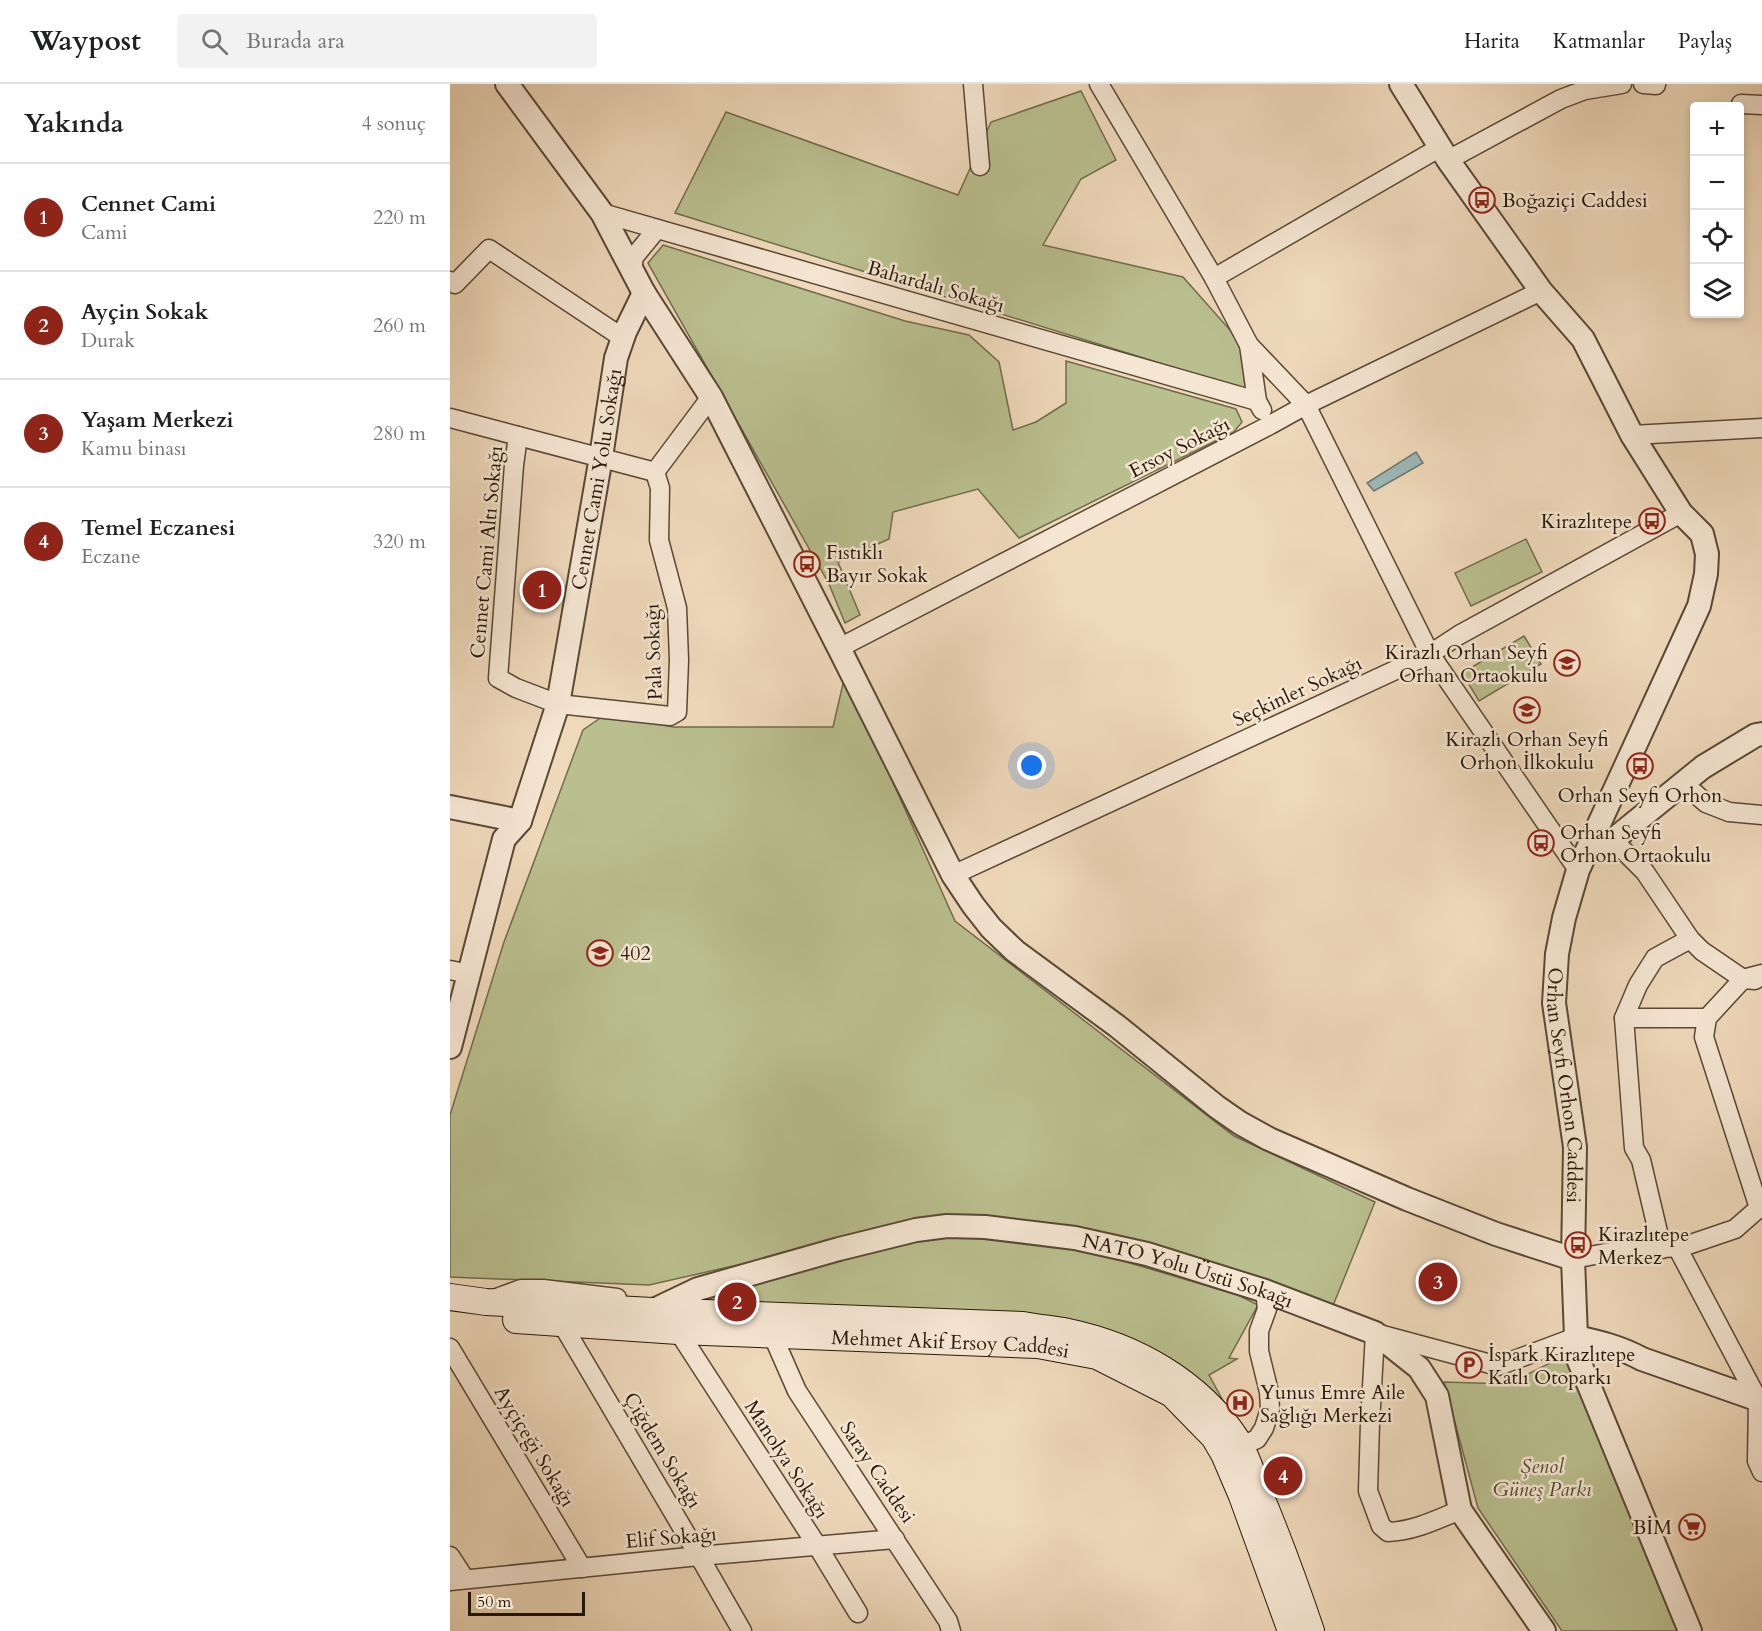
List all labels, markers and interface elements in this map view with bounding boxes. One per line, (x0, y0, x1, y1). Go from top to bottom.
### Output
search box (177, 14, 597, 68)
text: Waypost (30, 22, 141, 60)
icon: search (198, 25, 231, 58)
text: Burada ara (246, 26, 345, 56)
text: Harita (1464, 27, 1520, 56)
text: Katmanlar (1553, 27, 1645, 56)
text: Paylaş (1678, 27, 1732, 56)
map controls (1690, 102, 1744, 318)
button: + (1690, 102, 1744, 156)
text: Yakında (24, 106, 124, 141)
text: 4 sonuç (361, 110, 426, 137)
button: − (1690, 156, 1744, 210)
bus stop icon: Boğaziçi Caddesi (1467, 185, 1497, 215)
place label: Boğaziçi Caddesi (1502, 187, 1648, 214)
text: Cennet Cami (81, 189, 216, 219)
text: 1 (38, 204, 49, 231)
text: 220 m (373, 204, 426, 231)
button: locate (1690, 210, 1744, 264)
text: Cami (81, 219, 127, 246)
street label: Bahardalı Sokağı (864, 254, 1008, 319)
button: layers (1690, 264, 1744, 318)
text: Ayçin Sokak (81, 297, 209, 327)
text: 2 (38, 312, 49, 339)
text: 260 m (373, 312, 426, 339)
text: Durak (81, 327, 135, 354)
street label: Cennet Cami Yolu Sokağı (565, 366, 628, 592)
text: Yaşam Merkezi (81, 405, 234, 435)
street label: Ersoy Sokağı (1124, 410, 1235, 484)
text: 3 (38, 420, 49, 447)
text: 280 m (373, 420, 426, 447)
text: Kamu binası (81, 435, 186, 462)
street label: Cennet Cami Altı Sokağı (464, 444, 509, 660)
bus stop icon: Kirazlıtepe (1637, 506, 1667, 536)
place label: Kirazlıtepe (1541, 508, 1632, 535)
text: Temel Eczanesi (81, 513, 235, 543)
text: 4 (38, 528, 49, 555)
text: 320 m (373, 528, 426, 555)
place label: Fıstıklı Bayır Sokak (826, 539, 928, 589)
text: Eczane (81, 543, 141, 570)
bus stop icon: Fıstıklı Bayır Sokak (792, 549, 822, 579)
pin: 1 (522, 568, 562, 612)
street label: Pala Sokağı (638, 603, 669, 701)
place label: Kirazlı Orhan Seyfi Orhan Ortaokulu (1385, 639, 1548, 689)
school or university icon: Kirazlı Orhan Seyfi Orhan Ortaokulu (1552, 648, 1582, 678)
street label: Seçkinler Sokağı (1228, 650, 1367, 733)
school or university icon: Kirazlı Orhan Seyfi Orhon İlkokulu (1512, 695, 1542, 725)
place label: Kirazlı Orhan Seyfi Orhon İlkokulu (1445, 726, 1609, 776)
your location (1017, 751, 1046, 780)
bus stop icon: Orhan Seyfi Orhon (1625, 751, 1655, 781)
place label: Orhan Seyfi Orhon (1558, 782, 1723, 809)
place label: Orhan Seyfi Orhon Ortaokulu (1560, 819, 1711, 869)
bus stop icon: Orhan Seyfi Orhon Ortaokulu (1526, 828, 1556, 858)
school or university icon: 402 (585, 938, 615, 968)
place label: 402 (620, 940, 651, 967)
street label: Orhan Seyfi Orhon Caddesi (1540, 967, 1589, 1204)
place label: Kirazlıtepe Merkez (1598, 1221, 1689, 1271)
street label: NATO Yolu Üstü Sokağı (1080, 1227, 1297, 1315)
bus stop icon: Kirazlıtepe Merkez (1563, 1230, 1593, 1260)
pin: 3 (1418, 1260, 1458, 1304)
pin: 2 (718, 1280, 756, 1324)
street label: Mehmet Akif Ersoy Caddesi (831, 1324, 1072, 1365)
place label: İspark Kirazlıtepe Katlı Otoparkı (1488, 1341, 1635, 1391)
parking icon: İspark Kirazlıtepe Katlı Otoparkı (1454, 1350, 1484, 1380)
place label: Yunus Emre Aile Sağlığı Merkezi (1260, 1379, 1405, 1429)
street label: Ayçiçeği Sokağı (488, 1381, 582, 1512)
street label: Çiğdem Sokağı (617, 1387, 708, 1514)
hospital icon: Yunus Emre Aile Sağlığı Merkezi (1225, 1388, 1255, 1418)
street label: Manolya Sokağı (738, 1395, 835, 1524)
street label: Saray Caddesi (834, 1416, 922, 1529)
park label: Şenol Güneş Parkı (1493, 1453, 1592, 1503)
pin: 4 (1264, 1454, 1302, 1498)
supermarket icon: BİM (1677, 1512, 1707, 1542)
place label: BİM (1633, 1514, 1672, 1541)
street label: Elif Sokağı (624, 1520, 718, 1555)
scale bar (468, 1589, 585, 1616)
text: 50 m (477, 1591, 511, 1613)

